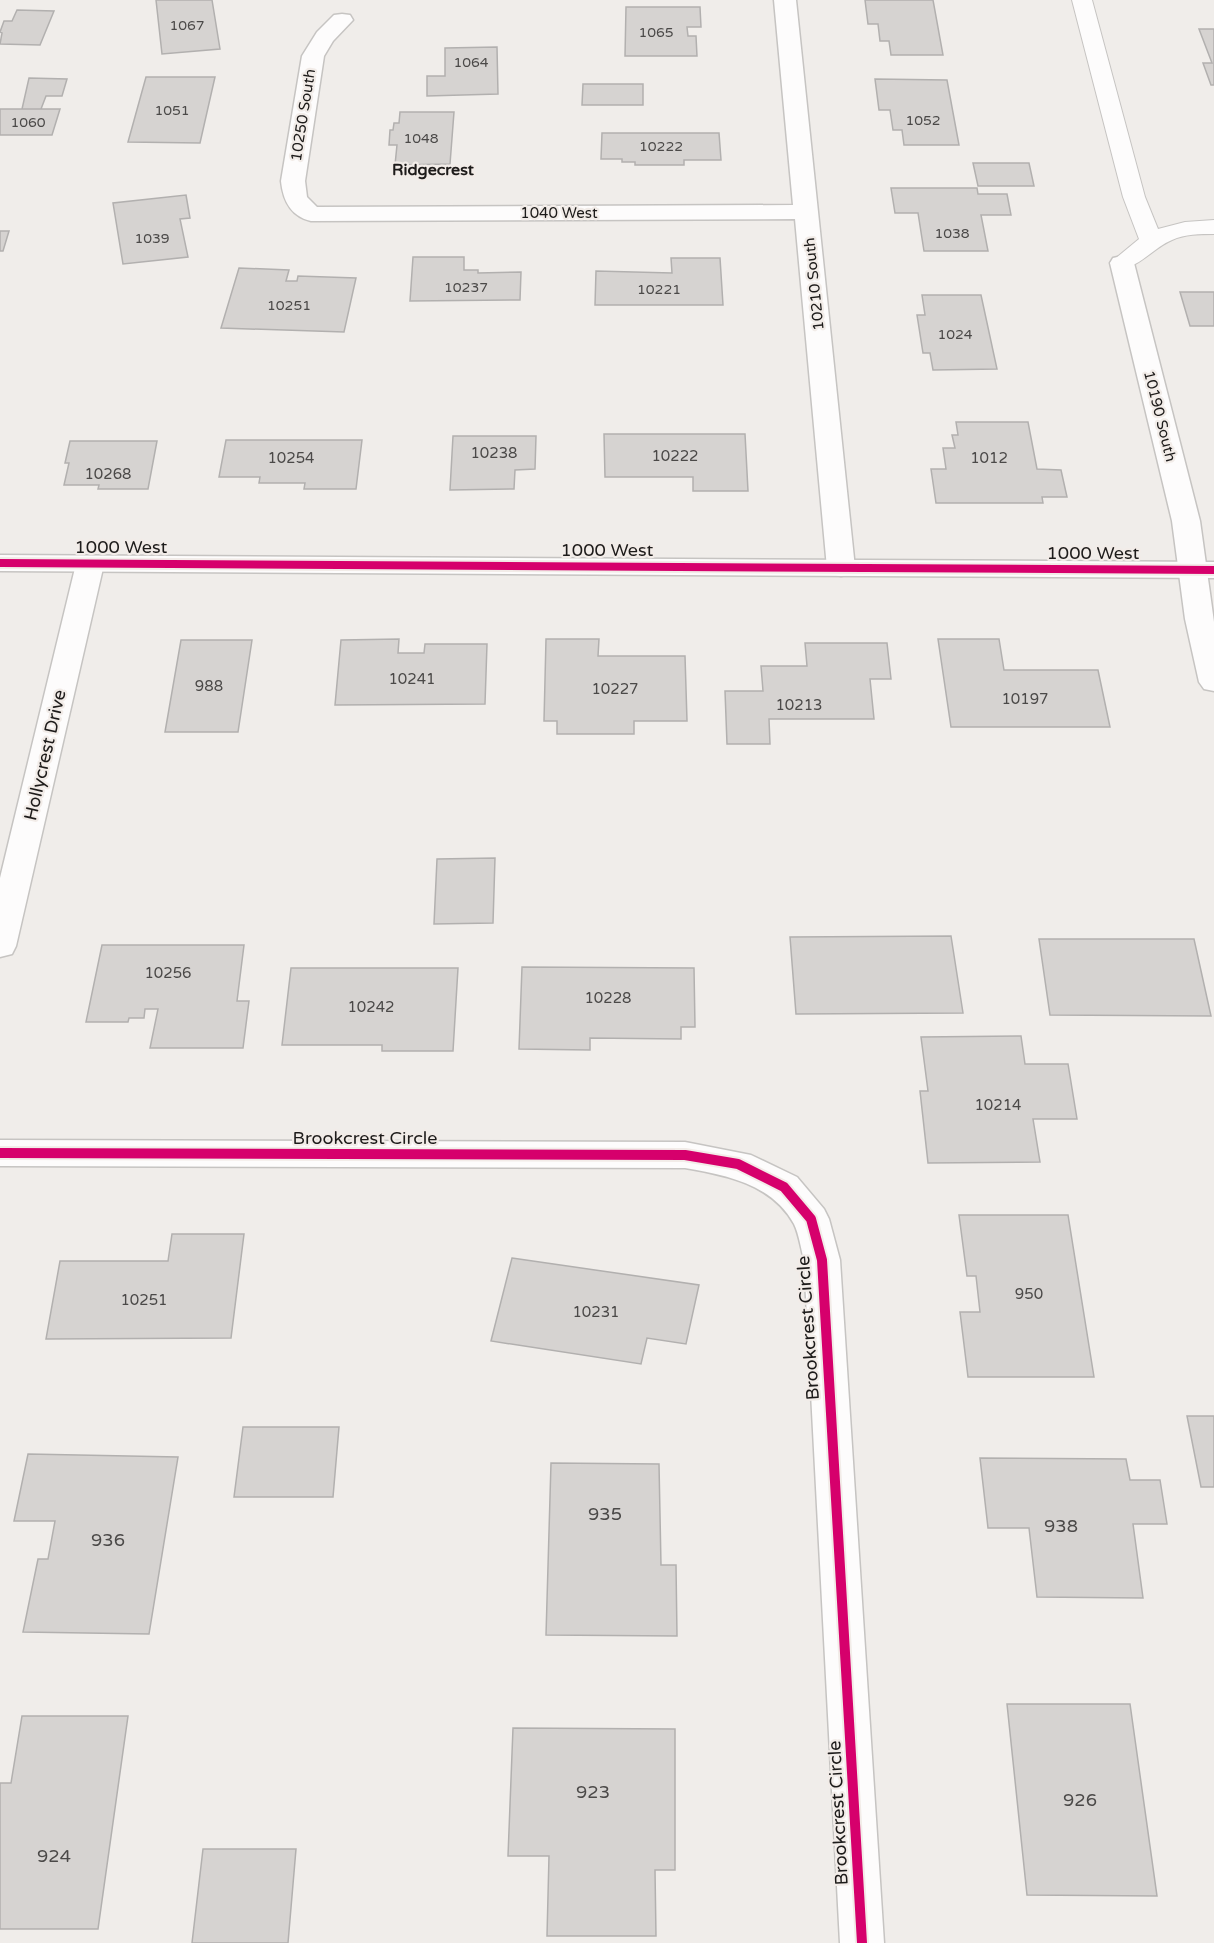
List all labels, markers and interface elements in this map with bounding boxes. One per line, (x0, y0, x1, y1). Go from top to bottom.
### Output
house number: 1067 (169, 17, 205, 34)
house number: 1065 (638, 24, 674, 41)
house number: 1064 (453, 54, 489, 71)
street label: 10250 South (287, 67, 319, 163)
house number: 1051 (154, 102, 190, 119)
house number: 1052 (905, 112, 941, 129)
house number: 1060 (10, 114, 46, 131)
house number: 1048 (403, 130, 439, 147)
house number: 10222 (639, 138, 683, 155)
district label: Ridgecrest (392, 160, 475, 180)
street label: 1040 West (520, 204, 598, 222)
house number: 1038 (934, 225, 970, 242)
house number: 1039 (134, 230, 170, 247)
street label: 10210 South (800, 237, 828, 331)
house number: 10237 (444, 279, 488, 296)
house number: 10221 (637, 281, 681, 298)
house number: 10251 (267, 297, 311, 314)
house number: 1024 (937, 326, 973, 343)
street label: 10190 South (1140, 369, 1180, 463)
house number: 10238 (470, 444, 518, 462)
house number: 10222 (651, 447, 699, 465)
house number: 10254 (267, 449, 315, 467)
house number: 1012 (970, 449, 1008, 467)
house number: 10268 (84, 465, 132, 483)
street label: 1000 West (75, 536, 168, 558)
street label: 1000 West (561, 539, 654, 561)
street label: 1000 West (1047, 542, 1140, 564)
house number: 10241 (388, 670, 436, 688)
house number: 988 (195, 677, 223, 695)
house number: 10227 (591, 680, 639, 698)
street label: Hollycrest Drive (19, 687, 71, 823)
house number: 10197 (1001, 690, 1049, 708)
house number: 10213 (775, 696, 823, 714)
house number: 10256 (144, 964, 192, 982)
house number: 10228 (584, 989, 632, 1007)
house number: 10242 (347, 998, 395, 1016)
house number: 10214 (974, 1096, 1022, 1114)
street label: Brookcrest Circle (293, 1127, 437, 1149)
street label: Brookcrest Circle (792, 1255, 824, 1401)
house number: 950 (1015, 1285, 1043, 1303)
house number: 10251 (120, 1291, 168, 1309)
house number: 10231 (572, 1303, 620, 1321)
house number: 935 (588, 1503, 622, 1525)
house number: 938 (1044, 1515, 1078, 1537)
house number: 936 (91, 1529, 125, 1551)
street label: Brookcrest Circle (823, 1740, 853, 1886)
house number: 923 (576, 1781, 610, 1803)
house number: 926 (1063, 1789, 1097, 1811)
house number: 924 (37, 1845, 71, 1867)

